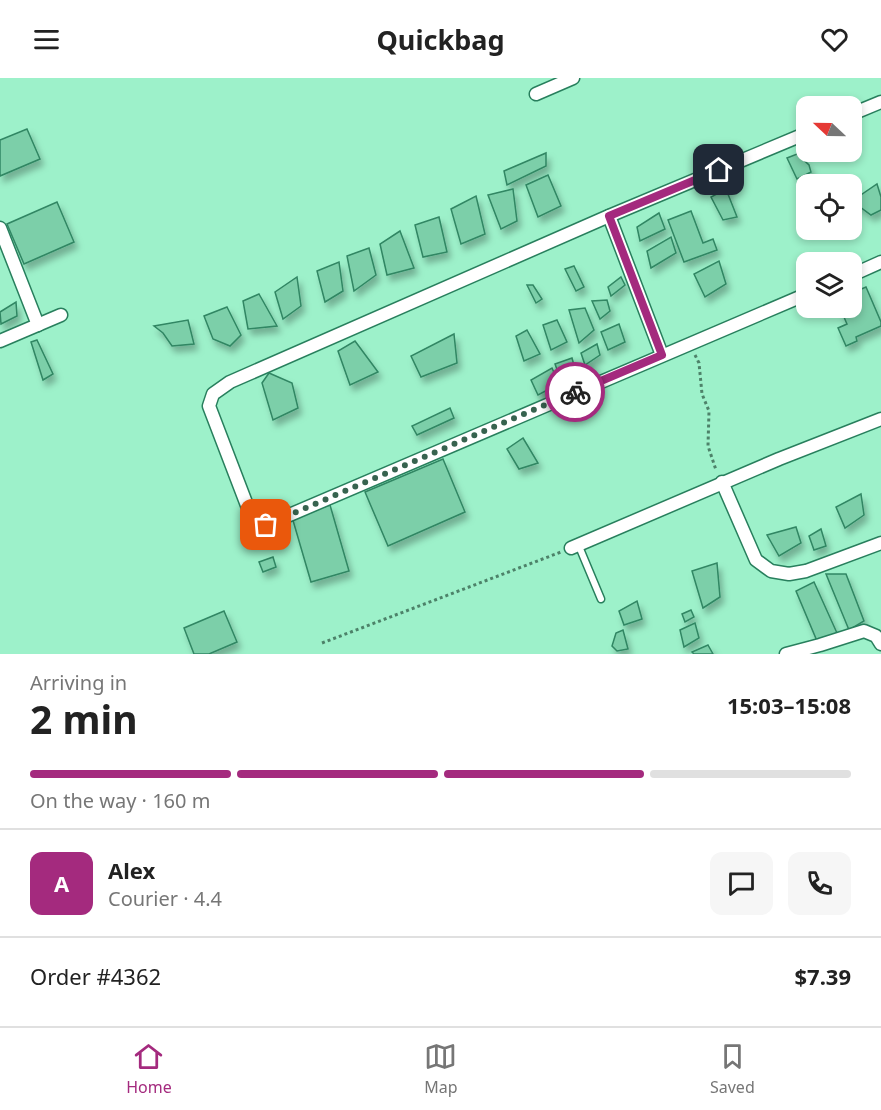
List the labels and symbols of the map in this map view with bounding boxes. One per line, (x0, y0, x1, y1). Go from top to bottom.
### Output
north arrow (796, 96, 862, 162)
pin (693, 144, 744, 195)
courier (545, 362, 605, 422)
pin (240, 499, 291, 550)

